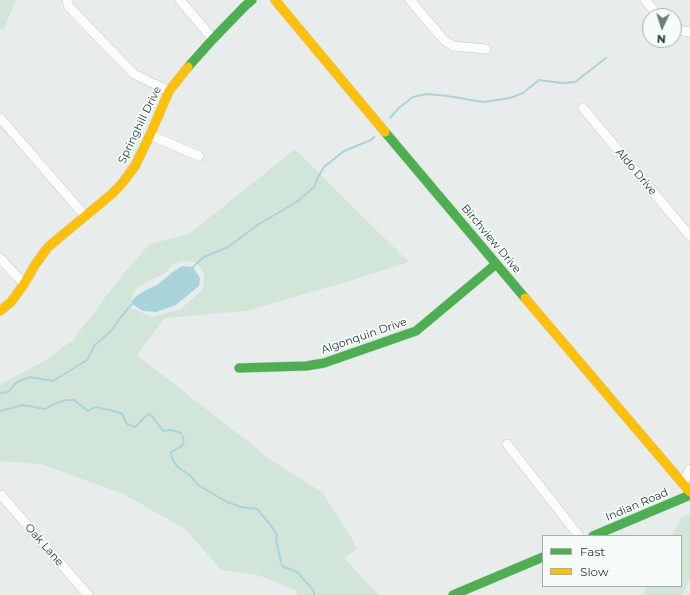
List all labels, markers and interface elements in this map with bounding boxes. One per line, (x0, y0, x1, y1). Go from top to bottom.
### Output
north arrow (642, 8, 682, 48)
text: N (656, 32, 666, 46)
street label: Springhill Drive (116, 84, 164, 166)
street label: Aldo Drive (613, 146, 659, 198)
street label: Birchview Drive (458, 202, 524, 276)
street label: Algonquin Drive (319, 315, 409, 357)
street label: Indian Road (604, 486, 670, 524)
street label: Oak Lane (22, 521, 66, 569)
legend (542, 535, 682, 587)
text: Fast (580, 544, 605, 559)
text: Slow (580, 564, 609, 579)

